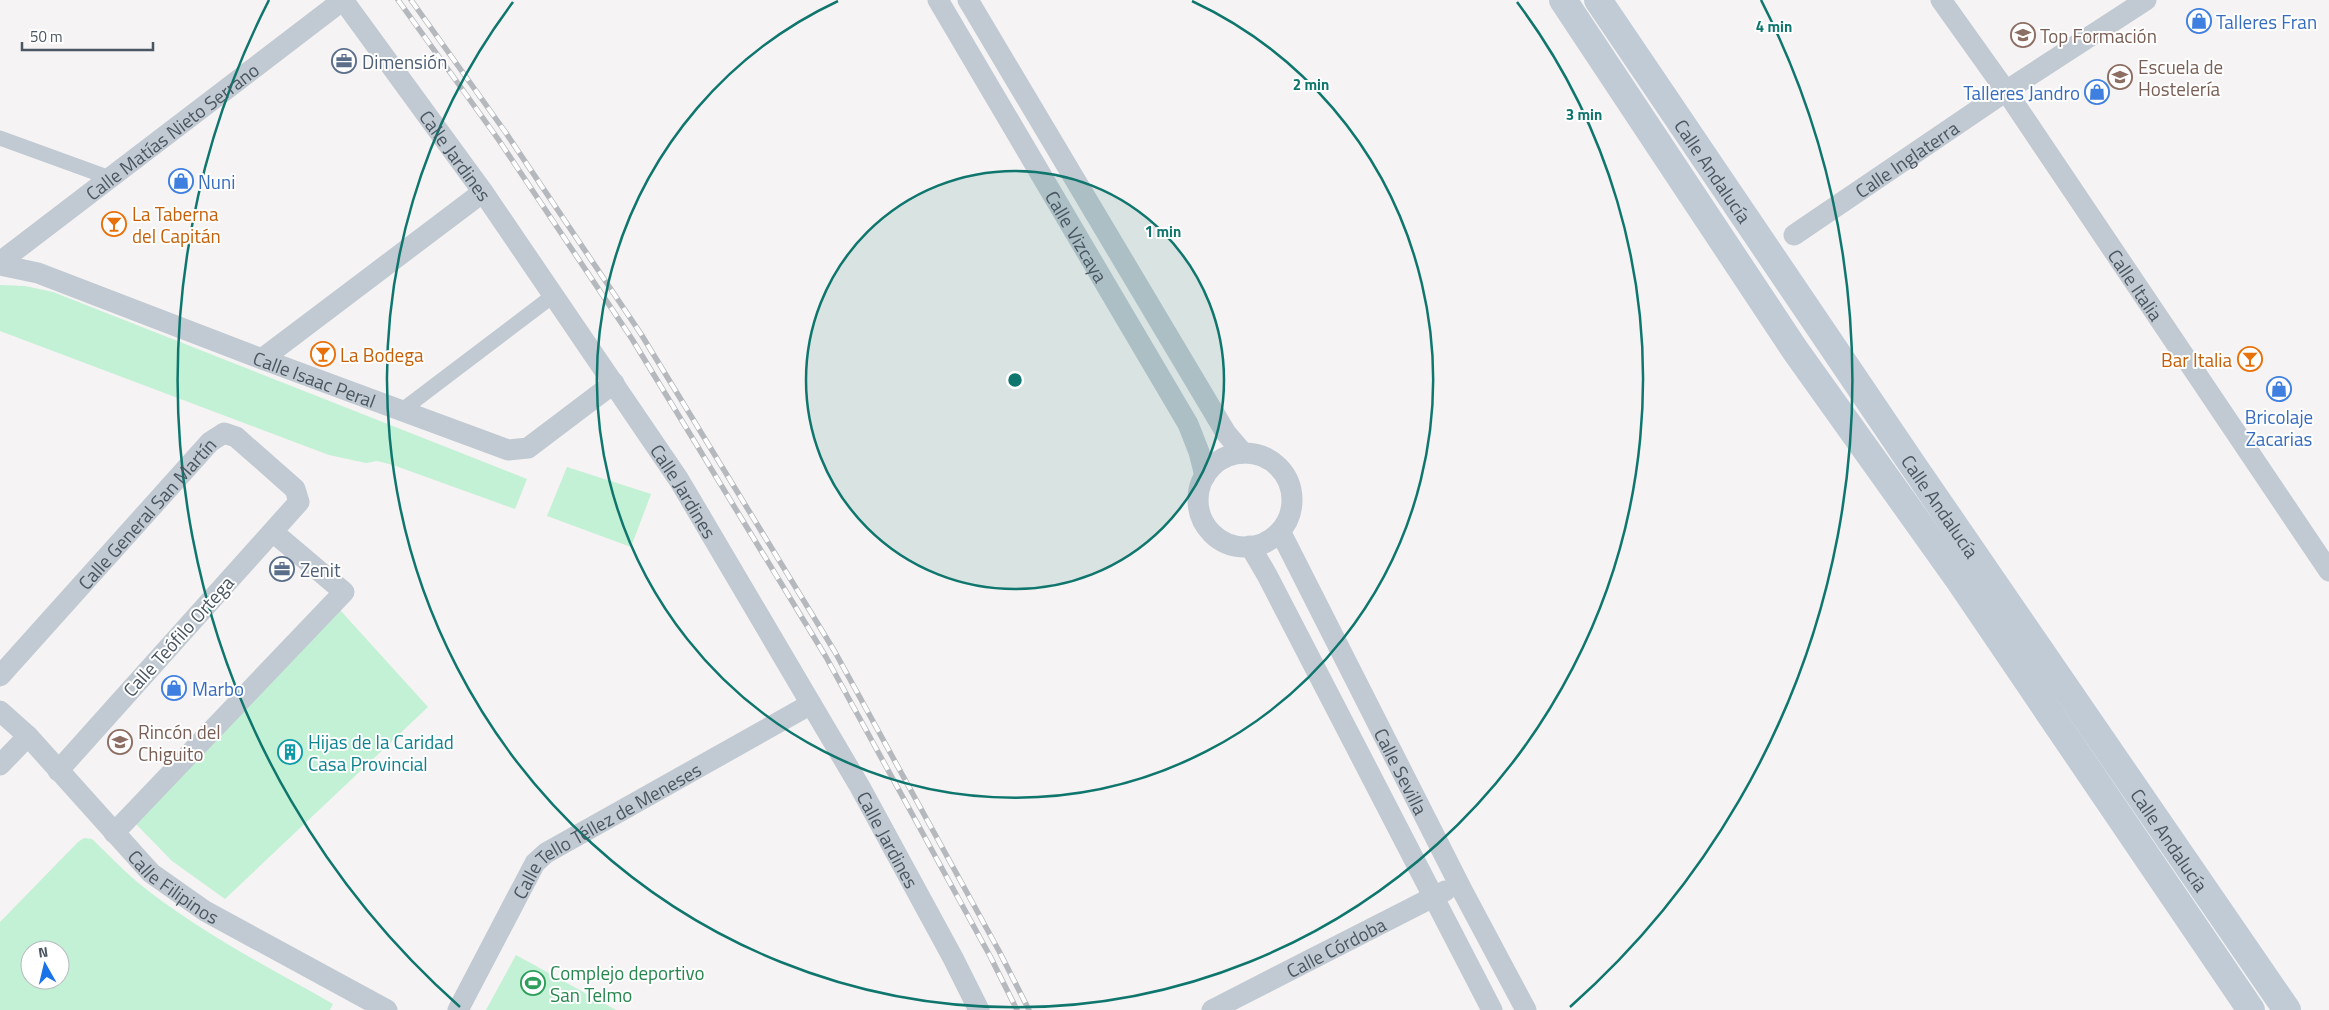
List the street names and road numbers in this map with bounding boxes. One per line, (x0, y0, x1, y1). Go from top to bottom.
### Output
street label: Calle Matías Nieto Serrano (79, 55, 265, 207)
street label: Calle Jardines (413, 103, 499, 207)
street label: Calle Andalucía (1668, 113, 1759, 229)
street label: Calle Inglaterra (1849, 113, 1965, 204)
street label: Calle Vizcaya (1039, 184, 1116, 288)
street label: Calle Italia (2101, 243, 2171, 327)
street label: Calle Isaac Peral (249, 343, 380, 414)
street label: Calle General San Martín (70, 431, 222, 595)
street label: Calle Jardines (644, 438, 725, 544)
street label: Calle Andalucía (1895, 448, 1987, 564)
street label: Calle Teófilo Ortega (116, 569, 241, 703)
street label: Calle Sevilla (1367, 723, 1436, 820)
street label: Calle Tello Téllez de Meneses (504, 754, 706, 904)
street label: Calle Andalucía (2124, 782, 2216, 898)
street label: Calle Jardines (850, 786, 927, 893)
street label: Calle Filipinos (122, 843, 225, 931)
street label: Calle Córdoba (1281, 909, 1391, 984)

